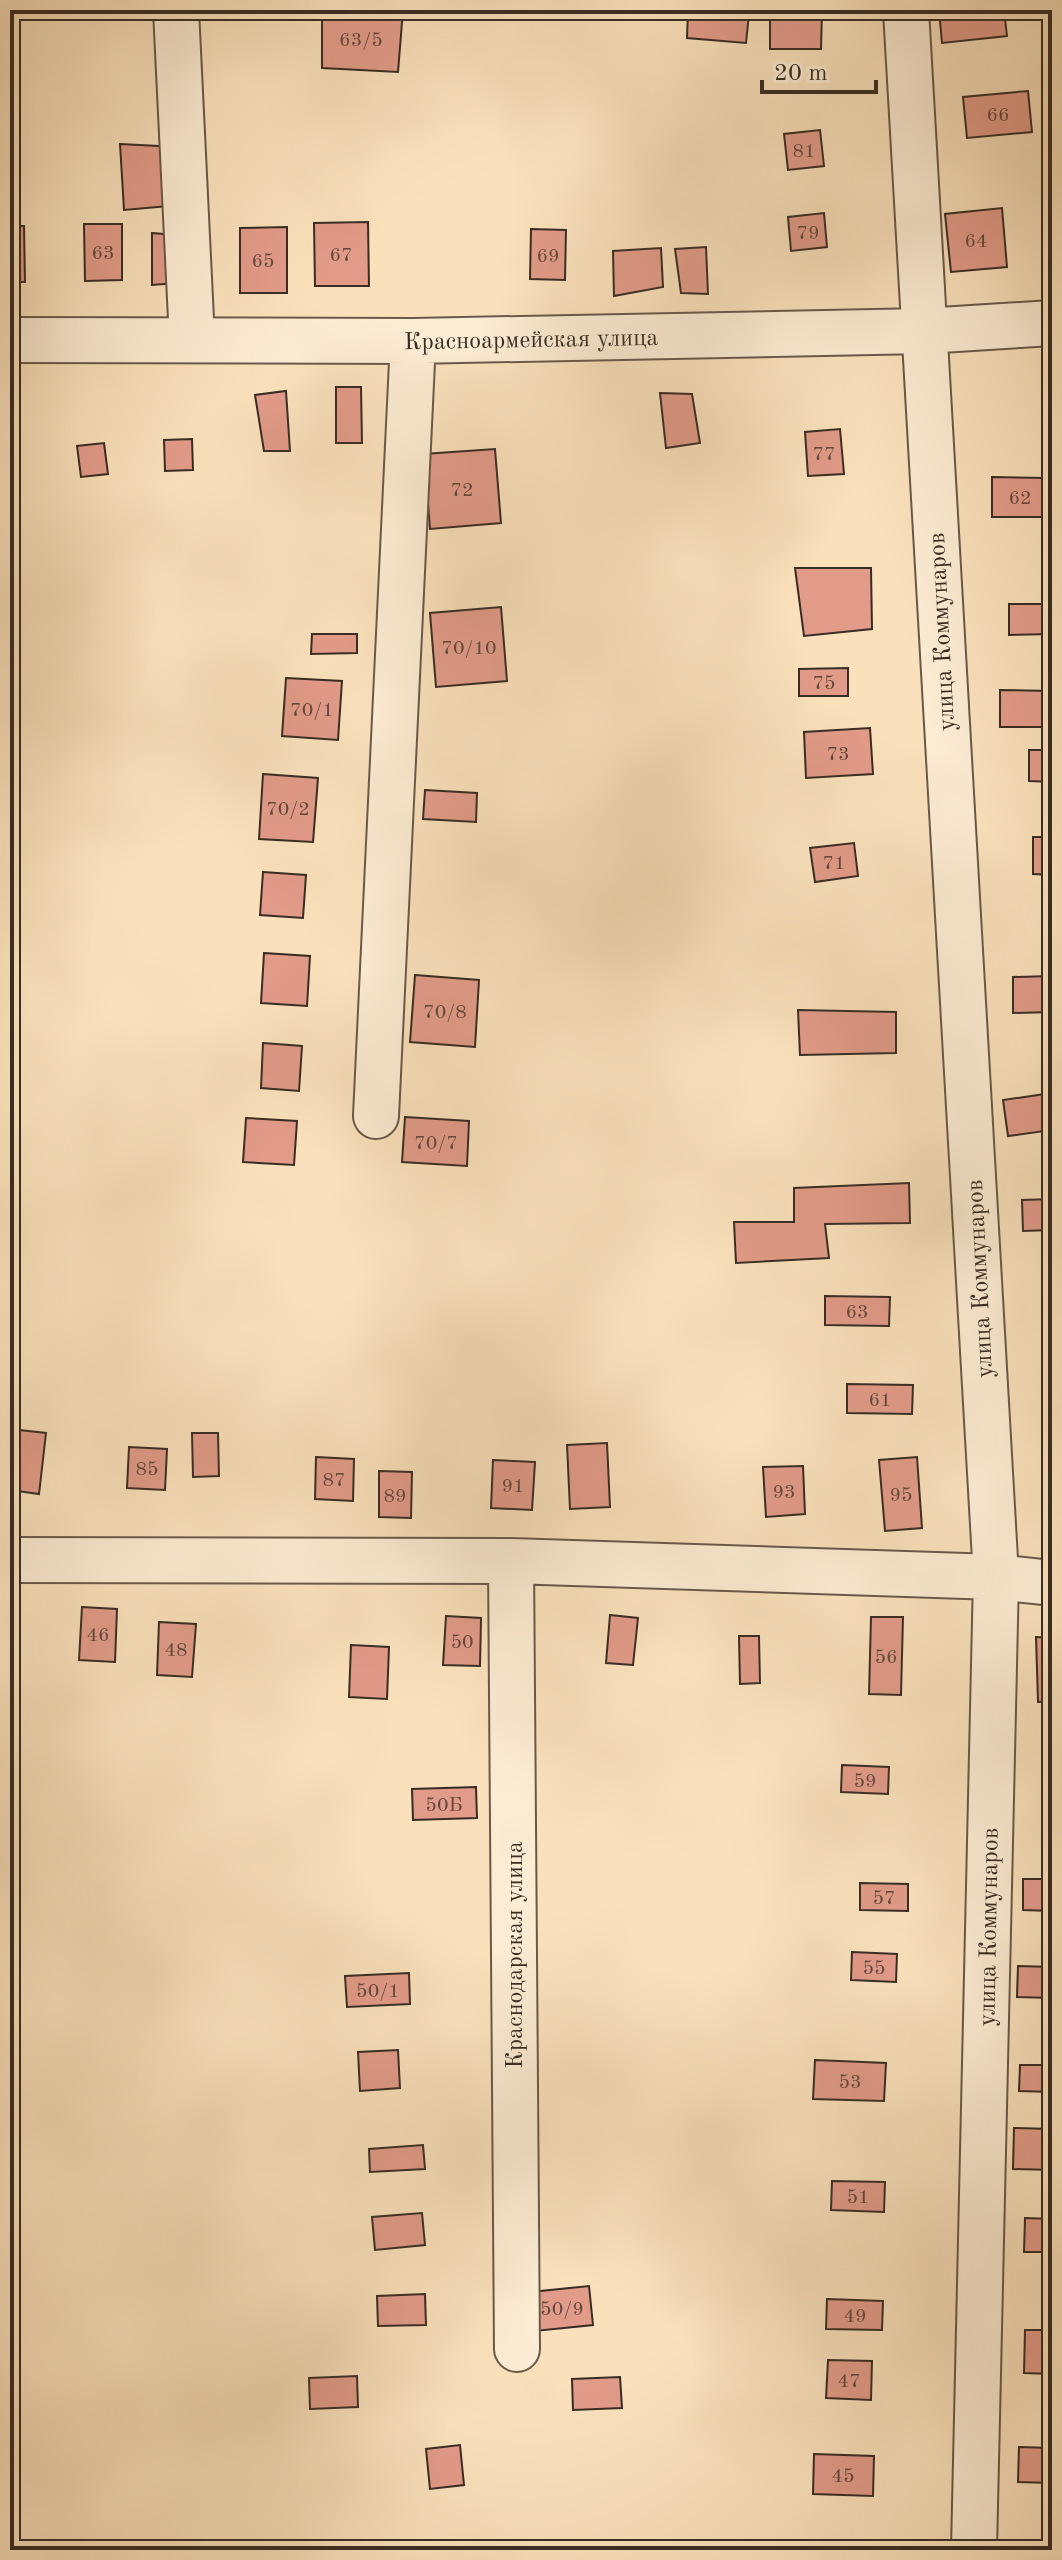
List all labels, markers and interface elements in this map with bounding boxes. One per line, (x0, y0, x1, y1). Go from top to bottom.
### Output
house number: 63/5 (339, 31, 383, 51)
scale bar (762, 44, 876, 94)
text: 20 m (774, 62, 828, 86)
house number: 66 (986, 106, 1010, 126)
house number: 81 (792, 142, 816, 162)
house number: 79 (796, 224, 820, 244)
house number: 64 (964, 232, 988, 252)
house number: 63 (91, 244, 115, 264)
house number: 67 (329, 246, 353, 266)
house number: 69 (536, 247, 560, 267)
house number: 65 (251, 252, 275, 272)
street label: Красноармейская улица (404, 327, 659, 355)
house number: 77 (812, 445, 836, 465)
house number: 72 (450, 481, 474, 501)
house number: 62 (1008, 489, 1032, 509)
street label: улица Коммунаров (926, 532, 960, 732)
house number: 70/10 (441, 639, 497, 659)
house number: 75 (812, 674, 836, 694)
house number: 70/1 (290, 701, 334, 721)
house number: 73 (826, 745, 850, 765)
house number: 70/2 (266, 800, 310, 820)
house number: 71 (822, 854, 846, 874)
house number: 70/8 (423, 1003, 467, 1023)
house number: 70/7 (414, 1134, 458, 1154)
street label: улица Коммунаров (964, 1179, 998, 1379)
house number: 63 (845, 1303, 869, 1323)
house number: 61 (868, 1391, 892, 1411)
house number: 85 (135, 1460, 159, 1480)
house number: 87 (322, 1471, 346, 1491)
house number: 91 (501, 1477, 525, 1497)
house number: 93 (772, 1483, 796, 1503)
house number: 95 (889, 1486, 913, 1506)
house number: 89 (383, 1487, 407, 1507)
house number: 46 (86, 1626, 110, 1646)
house number: 50 (450, 1633, 474, 1653)
house number: 48 (164, 1641, 188, 1661)
house number: 56 (874, 1648, 898, 1668)
house number: 59 (853, 1772, 877, 1792)
house number: 50Б (425, 1796, 463, 1816)
street label: улица Коммунаров (976, 1827, 1004, 2027)
street label: Краснодарская улица (504, 1841, 528, 2069)
house number: 57 (872, 1889, 896, 1909)
house number: 55 (862, 1959, 886, 1979)
house number: 50/1 (356, 1982, 400, 2002)
house number: 53 (838, 2073, 862, 2093)
house number: 51 (846, 2188, 870, 2208)
house number: 50/9 (540, 2300, 584, 2320)
house number: 49 (843, 2307, 867, 2327)
house number: 47 (837, 2372, 861, 2392)
house number: 45 (831, 2467, 855, 2487)

